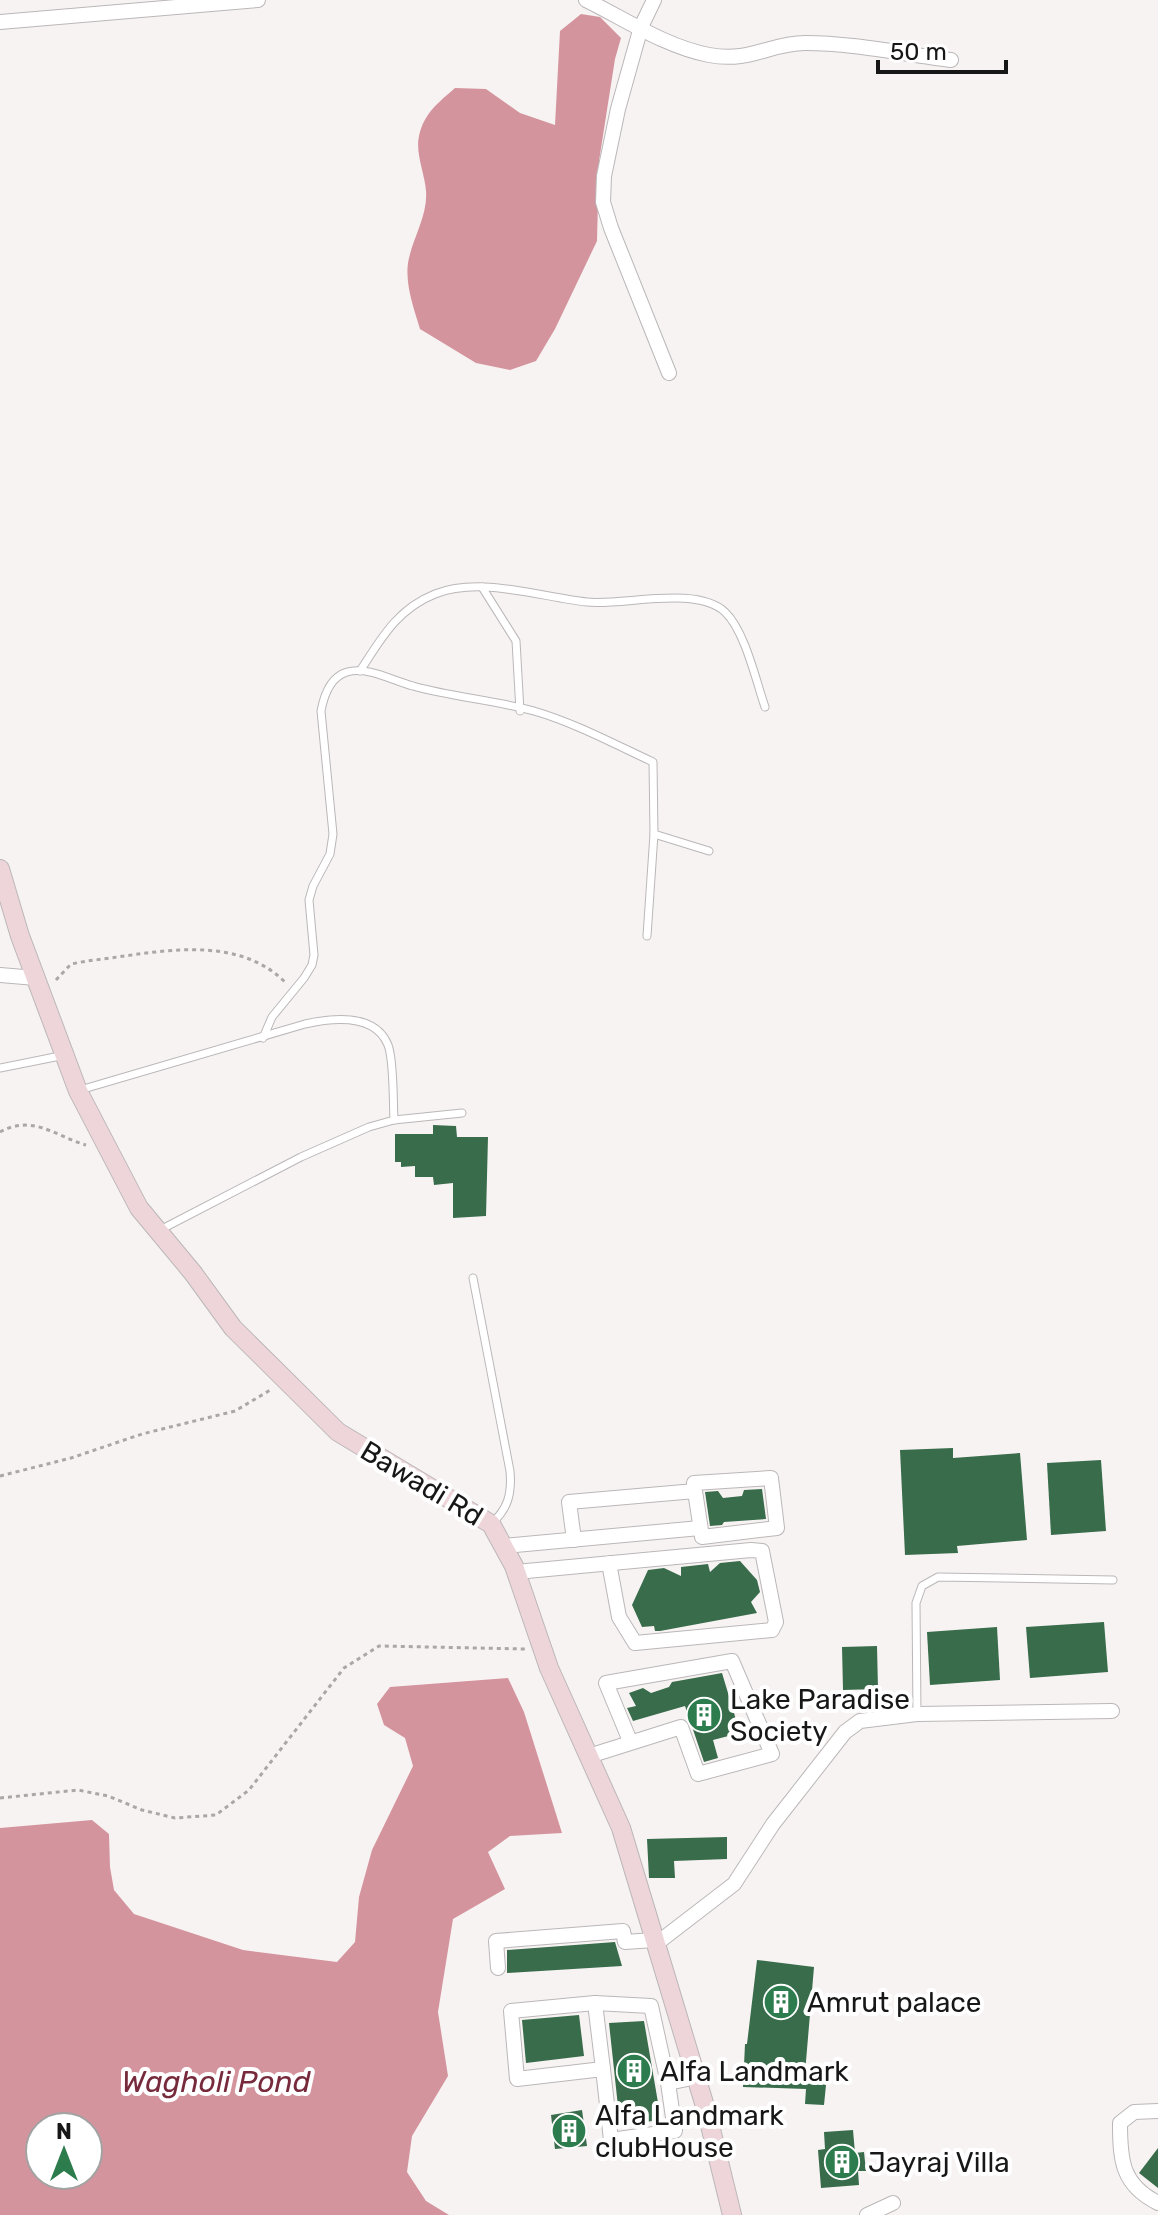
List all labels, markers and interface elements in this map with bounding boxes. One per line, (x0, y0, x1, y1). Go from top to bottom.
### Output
scale bar (878, 24, 1006, 74)
text: 50 m (890, 38, 947, 66)
street label: Bawadi Rd (355, 1434, 489, 1533)
place label: Lake Paradise Society (730, 1683, 910, 1748)
building icon: Lake Paradise Society (685, 1696, 723, 1734)
building icon: Amrut palace (762, 1983, 800, 2021)
place label: Amrut palace (807, 1986, 982, 2019)
building icon: Alfa Landmark (615, 2052, 653, 2090)
place label: Alfa Landmark (660, 2055, 849, 2088)
water label: Wagholi Pond (121, 2064, 312, 2100)
place label: Alfa Landmark clubHouse (595, 2099, 784, 2164)
north arrow (24, 2111, 104, 2191)
building icon: Alfa Landmark clubHouse (550, 2112, 588, 2150)
text: N (56, 2118, 72, 2145)
building icon: Jayraj Villa (823, 2143, 861, 2181)
place label: Jayraj Villa (868, 2146, 1010, 2179)

